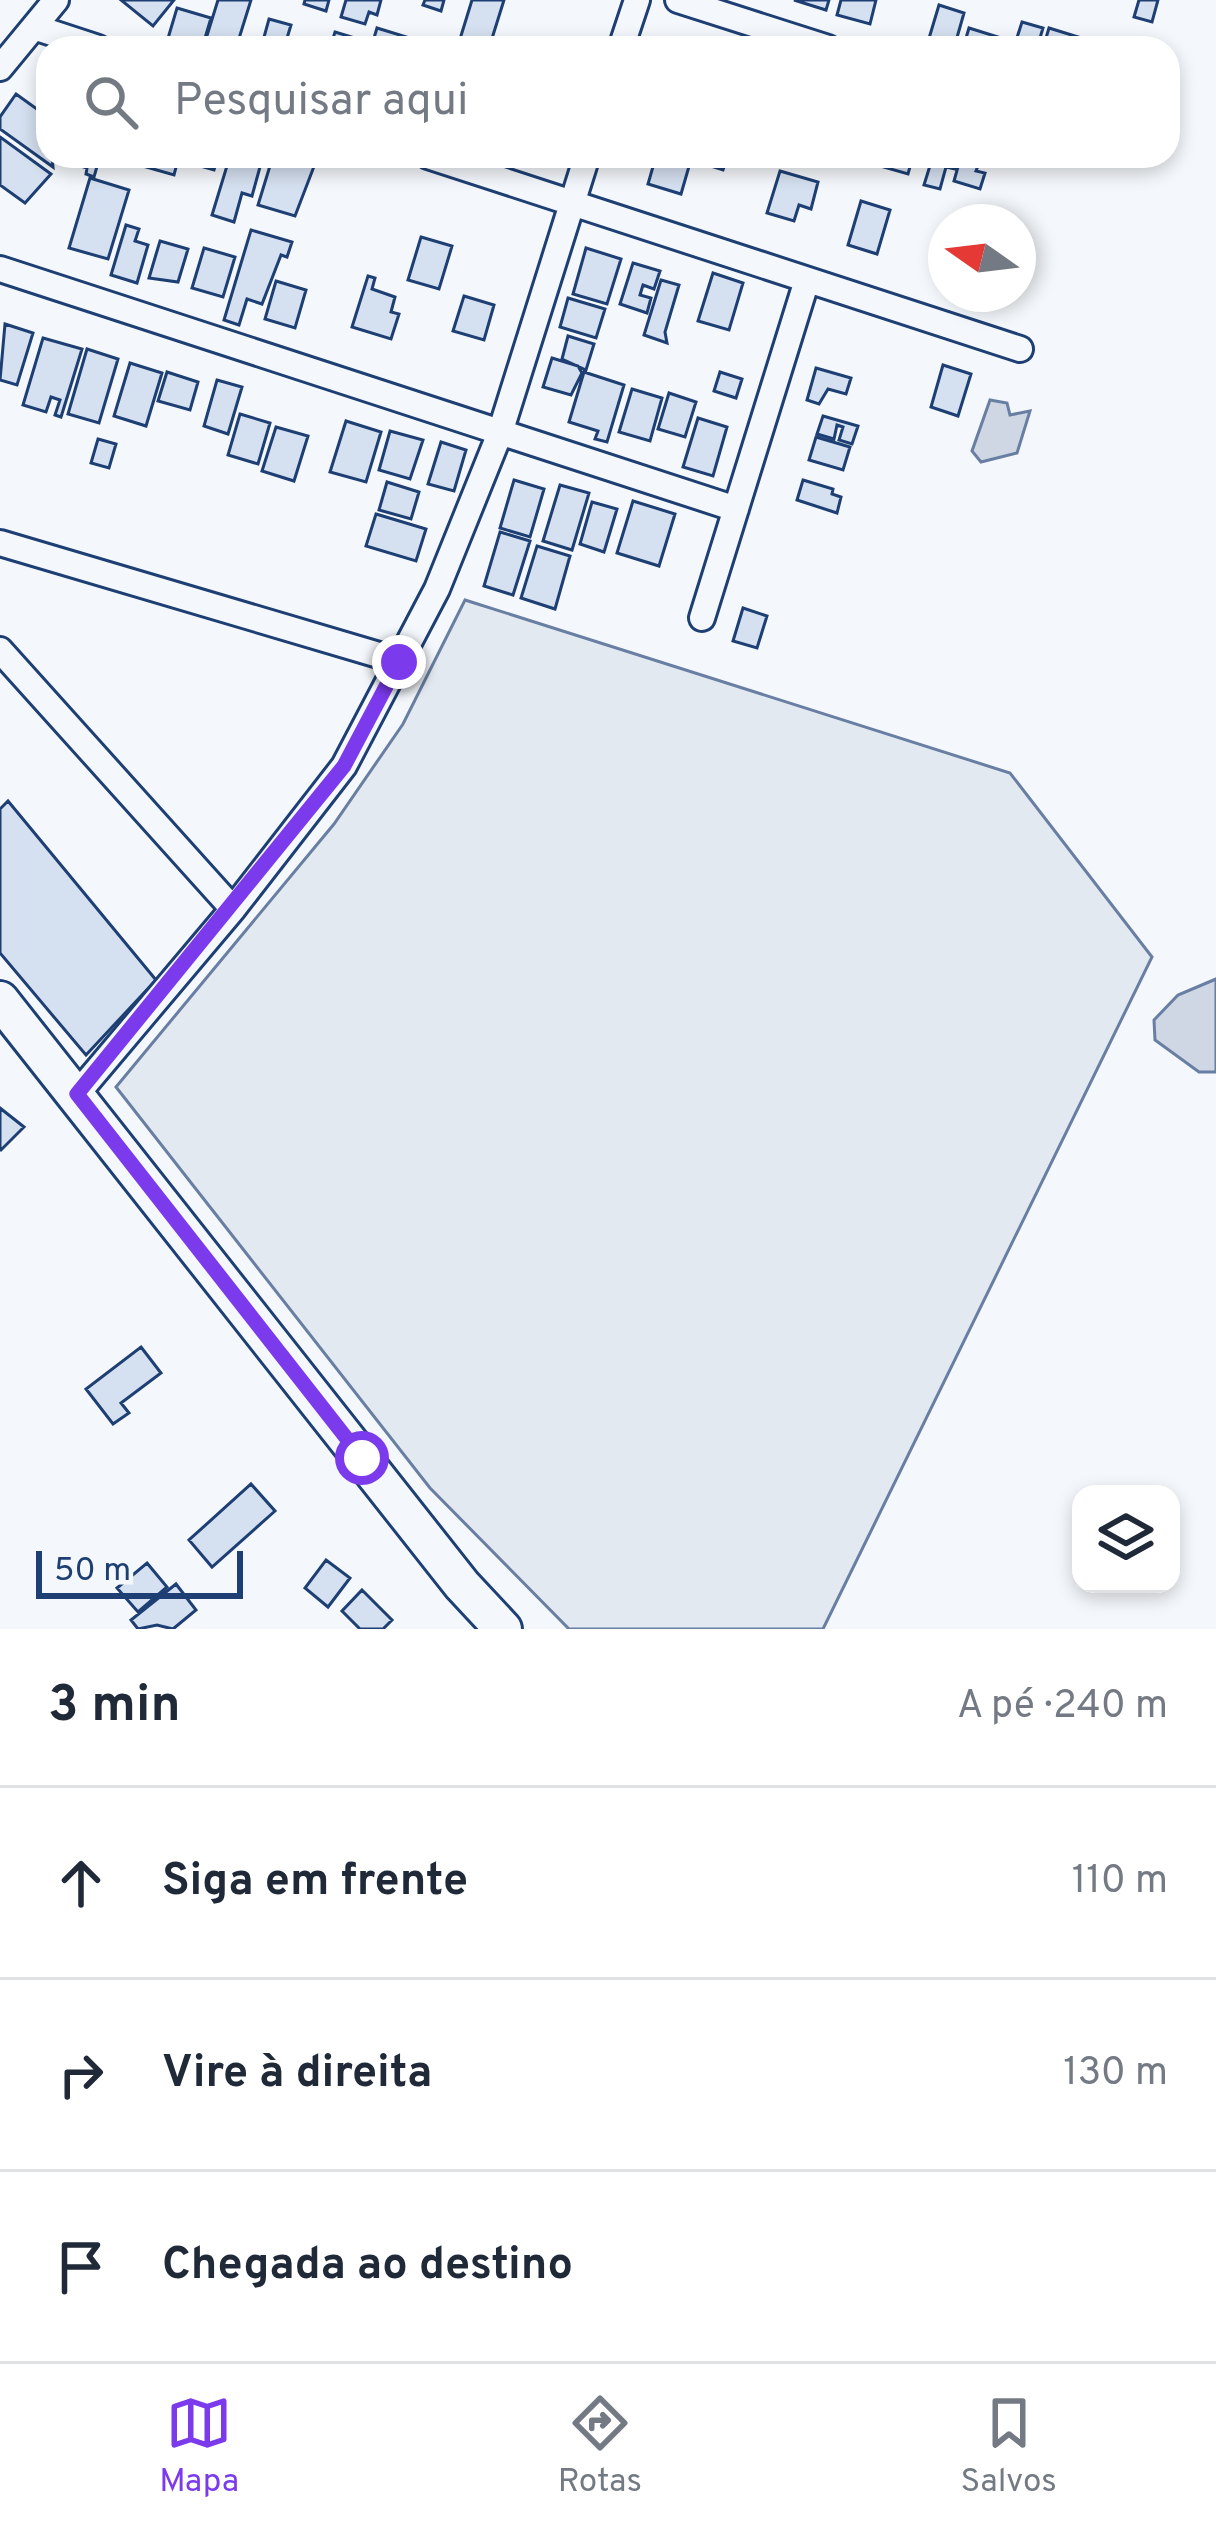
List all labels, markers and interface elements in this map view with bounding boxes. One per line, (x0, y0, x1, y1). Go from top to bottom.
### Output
search box (36, 36, 1180, 168)
icon: search (78, 69, 144, 135)
text: Pesquisar aqui (174, 74, 468, 131)
north arrow (928, 204, 1036, 312)
route end (372, 635, 426, 689)
route start (335, 1431, 389, 1485)
map controls (1072, 1485, 1180, 1593)
button: layers (1072, 1485, 1180, 1593)
scale bar (36, 1545, 243, 1598)
text: 50 m (54, 1551, 131, 1593)
text: 3 min (48, 1675, 181, 1740)
text: A pé · 240 m (957, 1683, 1168, 1732)
icon: ahead (48, 1850, 114, 1916)
text: Siga em frente (162, 1854, 468, 1911)
text: 110 m (1072, 1858, 1168, 1907)
icon: right (48, 2042, 114, 2108)
text: Vire à direita (162, 2046, 432, 2103)
text: 130 m (1063, 2050, 1168, 2099)
icon: arrive (48, 2234, 114, 2300)
text: Chegada ao destino (162, 2238, 573, 2295)
tab: Mapa (159, 2390, 239, 2504)
tab: Rotas (558, 2390, 642, 2504)
tab: Salvos (961, 2390, 1057, 2504)

